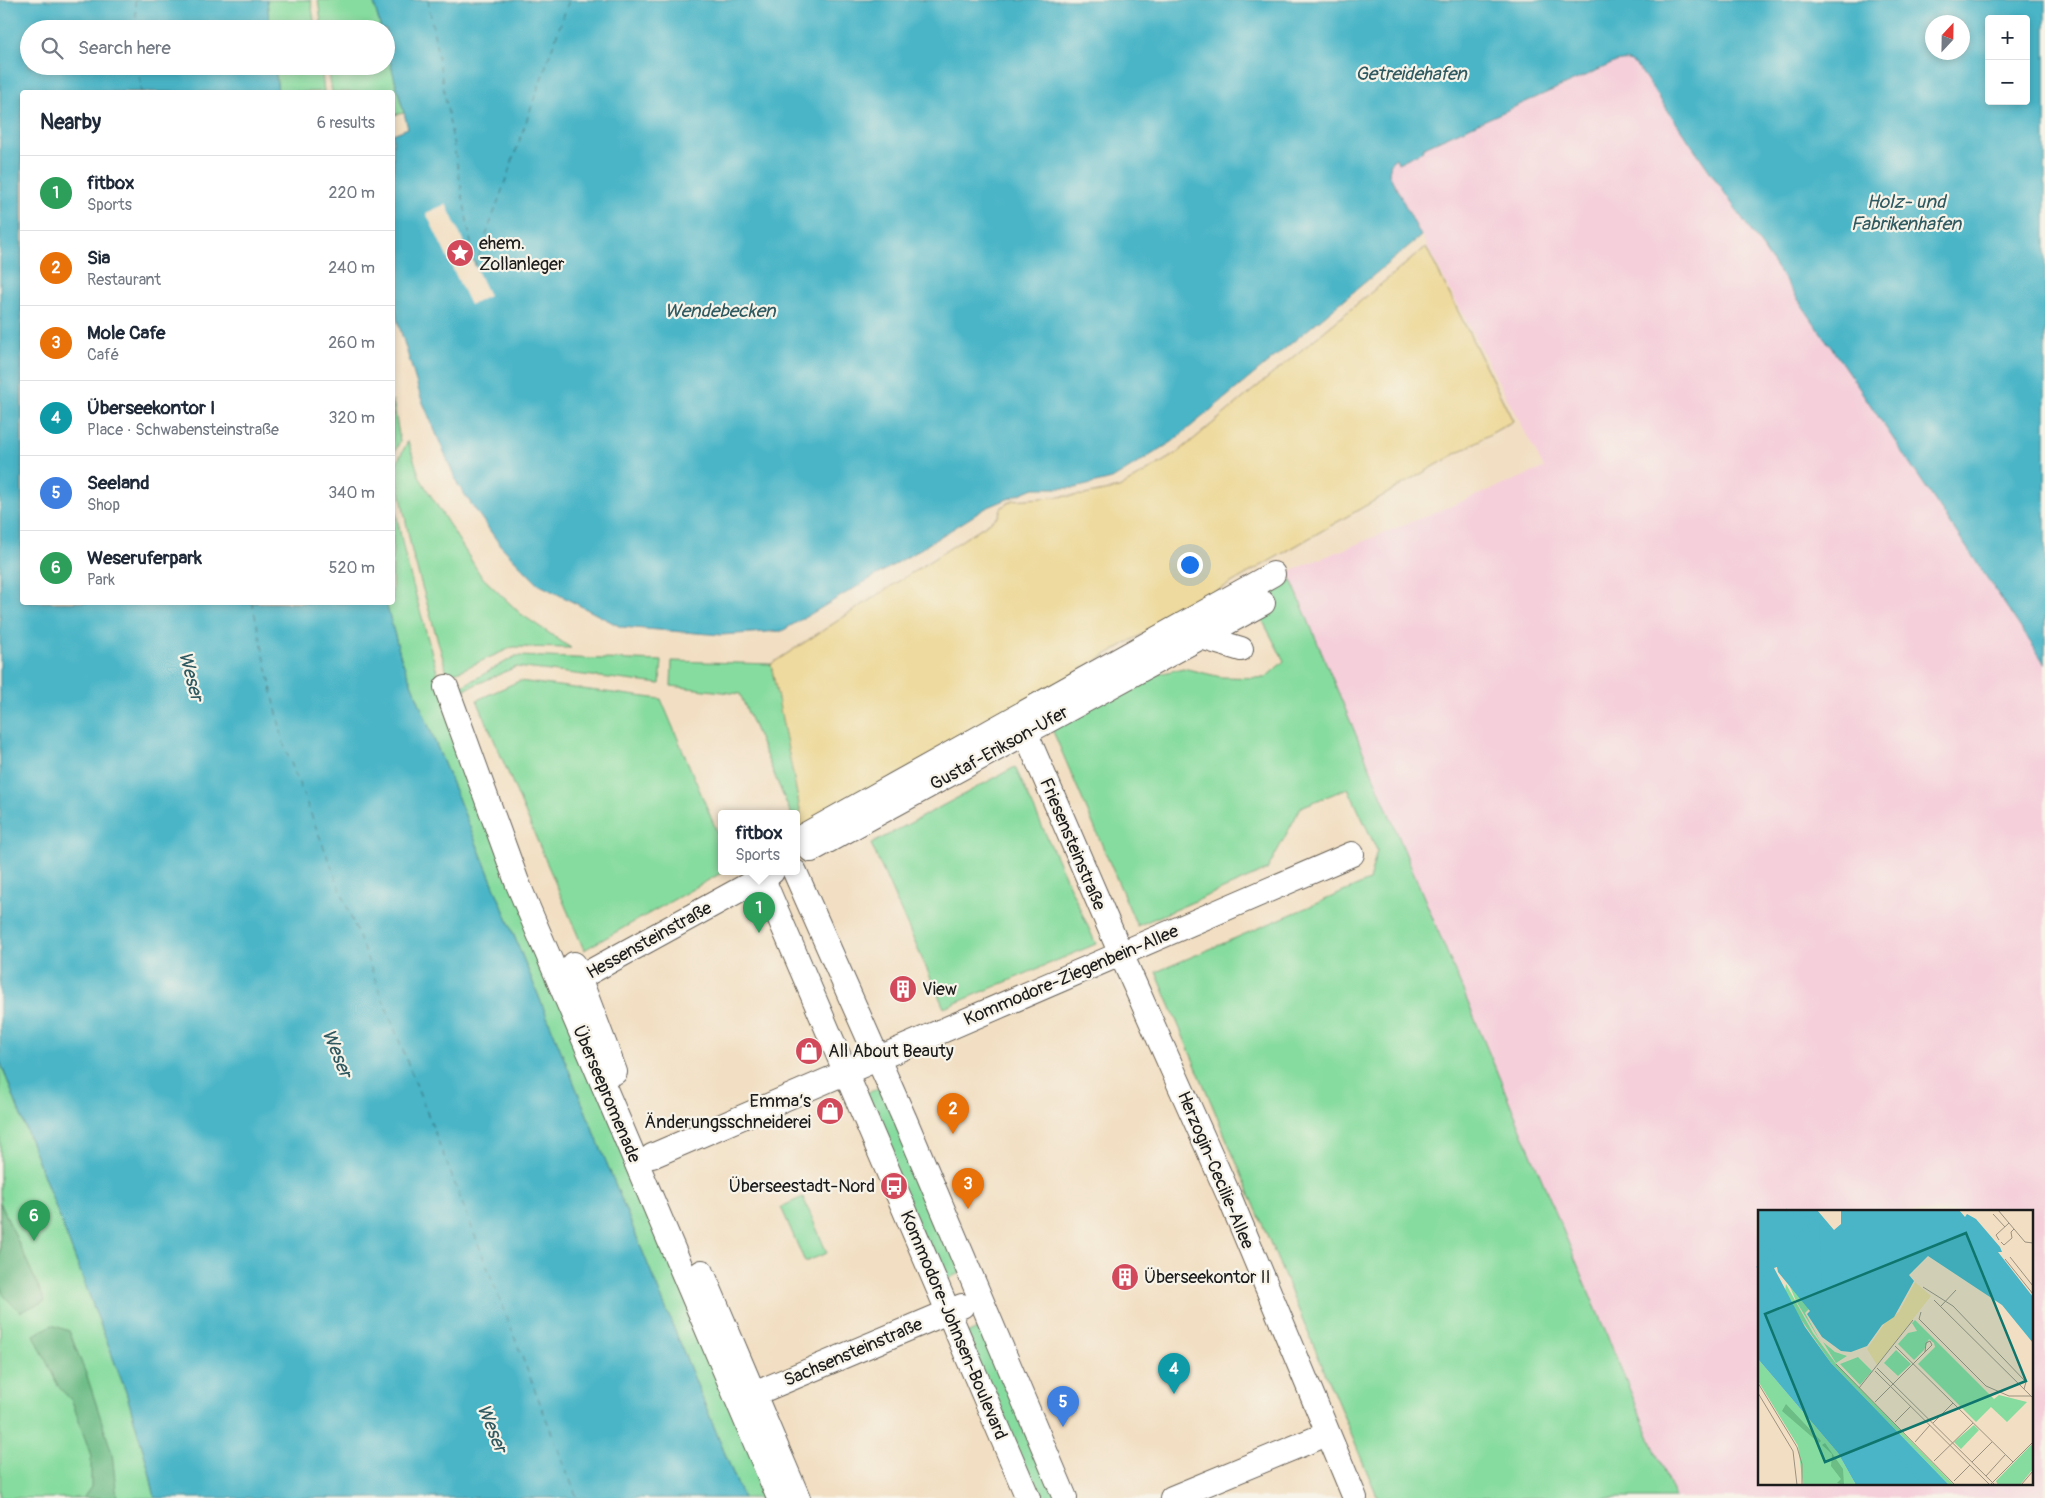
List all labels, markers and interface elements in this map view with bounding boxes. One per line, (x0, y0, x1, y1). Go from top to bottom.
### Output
north arrow (1925, 15, 1970, 60)
map controls (1985, 15, 2030, 105)
button: + (1985, 15, 2030, 60)
search box (20, 20, 395, 75)
icon: search (38, 34, 66, 62)
text: Search here (78, 36, 171, 60)
button: − (1985, 60, 2030, 105)
water label: Getreidehafen (1355, 62, 1468, 86)
text: Nearby (40, 109, 101, 136)
text: 6 results (317, 113, 375, 133)
text: fitbox (87, 171, 135, 195)
text: 1 (53, 183, 59, 203)
text: 220 m (329, 183, 375, 203)
water label: Holz- und Fabrikenhafen (1851, 190, 1962, 236)
text: Sports (87, 195, 132, 215)
place label: ehem. Zollanleger (479, 232, 565, 276)
place icon: ehem. Zollanleger (445, 238, 475, 268)
text: Sia (87, 246, 110, 270)
text: 2 (52, 258, 60, 278)
text: 240 m (328, 258, 375, 278)
text: Restaurant (87, 270, 161, 290)
water label: Wendebecken (665, 299, 777, 323)
text: Mole Cafe (87, 321, 165, 345)
text: 3 (52, 333, 60, 353)
text: 260 m (328, 333, 375, 353)
text: Café (87, 345, 119, 365)
text: Überseekontor I (87, 396, 215, 420)
text: 4 (51, 408, 61, 428)
text: 320 m (329, 408, 375, 428)
text: Place · Schwabensteinstraße (87, 420, 279, 440)
text: Seeland (87, 471, 150, 495)
text: 5 (52, 483, 60, 503)
text: 340 m (328, 483, 375, 503)
text: Shop (87, 495, 120, 515)
text: Weseruferpark (87, 546, 202, 570)
your location (1177, 552, 1203, 578)
text: 6 (51, 558, 61, 578)
text: 520 m (329, 558, 375, 578)
text: Park (87, 570, 115, 590)
water label: Weser (173, 649, 210, 706)
street label: Gustaf-Erikson-Ufer (926, 701, 1073, 796)
street label: Friesensteinstraße (1034, 775, 1111, 914)
popup (718, 810, 800, 875)
text: fitbox (735, 821, 783, 845)
text: Sports (735, 845, 780, 865)
pin: 1 (743, 892, 775, 933)
street label: Hessensteinstraße (583, 896, 716, 984)
street label: Kommodore-Ziegenbein-Allee (960, 920, 1182, 1031)
building icon: View (888, 974, 918, 1004)
place label: View (922, 978, 957, 1001)
street label: Überseepromenade (567, 1022, 646, 1166)
water label: Weser (317, 1026, 358, 1083)
shop icon: All About Beauty (794, 1036, 824, 1066)
place label: All About Beauty (828, 1040, 954, 1063)
street label: Herzogin-Cecilie-Allee (1172, 1088, 1259, 1253)
place label: Emma’s Änderungsschneiderei (644, 1090, 811, 1134)
pin: 2 (937, 1093, 969, 1134)
shop icon: Emma’s Änderungsschneiderei (815, 1096, 845, 1126)
pin: 3 (952, 1168, 984, 1209)
bus stop icon: Überseestadt-Nord (879, 1171, 909, 1201)
place label: Überseestadt-Nord (729, 1175, 875, 1198)
pin: 6 (18, 1200, 50, 1241)
street label: Kommodore-Johnsen-Boulevard (895, 1207, 1012, 1443)
inset map (1758, 1210, 2032, 1486)
building icon: Überseekontor II (1110, 1262, 1140, 1292)
place label: Überseekontor II (1144, 1266, 1271, 1289)
street label: Sachsensteinstraße (780, 1313, 926, 1392)
pin: 4 (1158, 1353, 1190, 1394)
pin: 5 (1047, 1386, 1079, 1427)
water label: Weser (472, 1401, 513, 1458)

